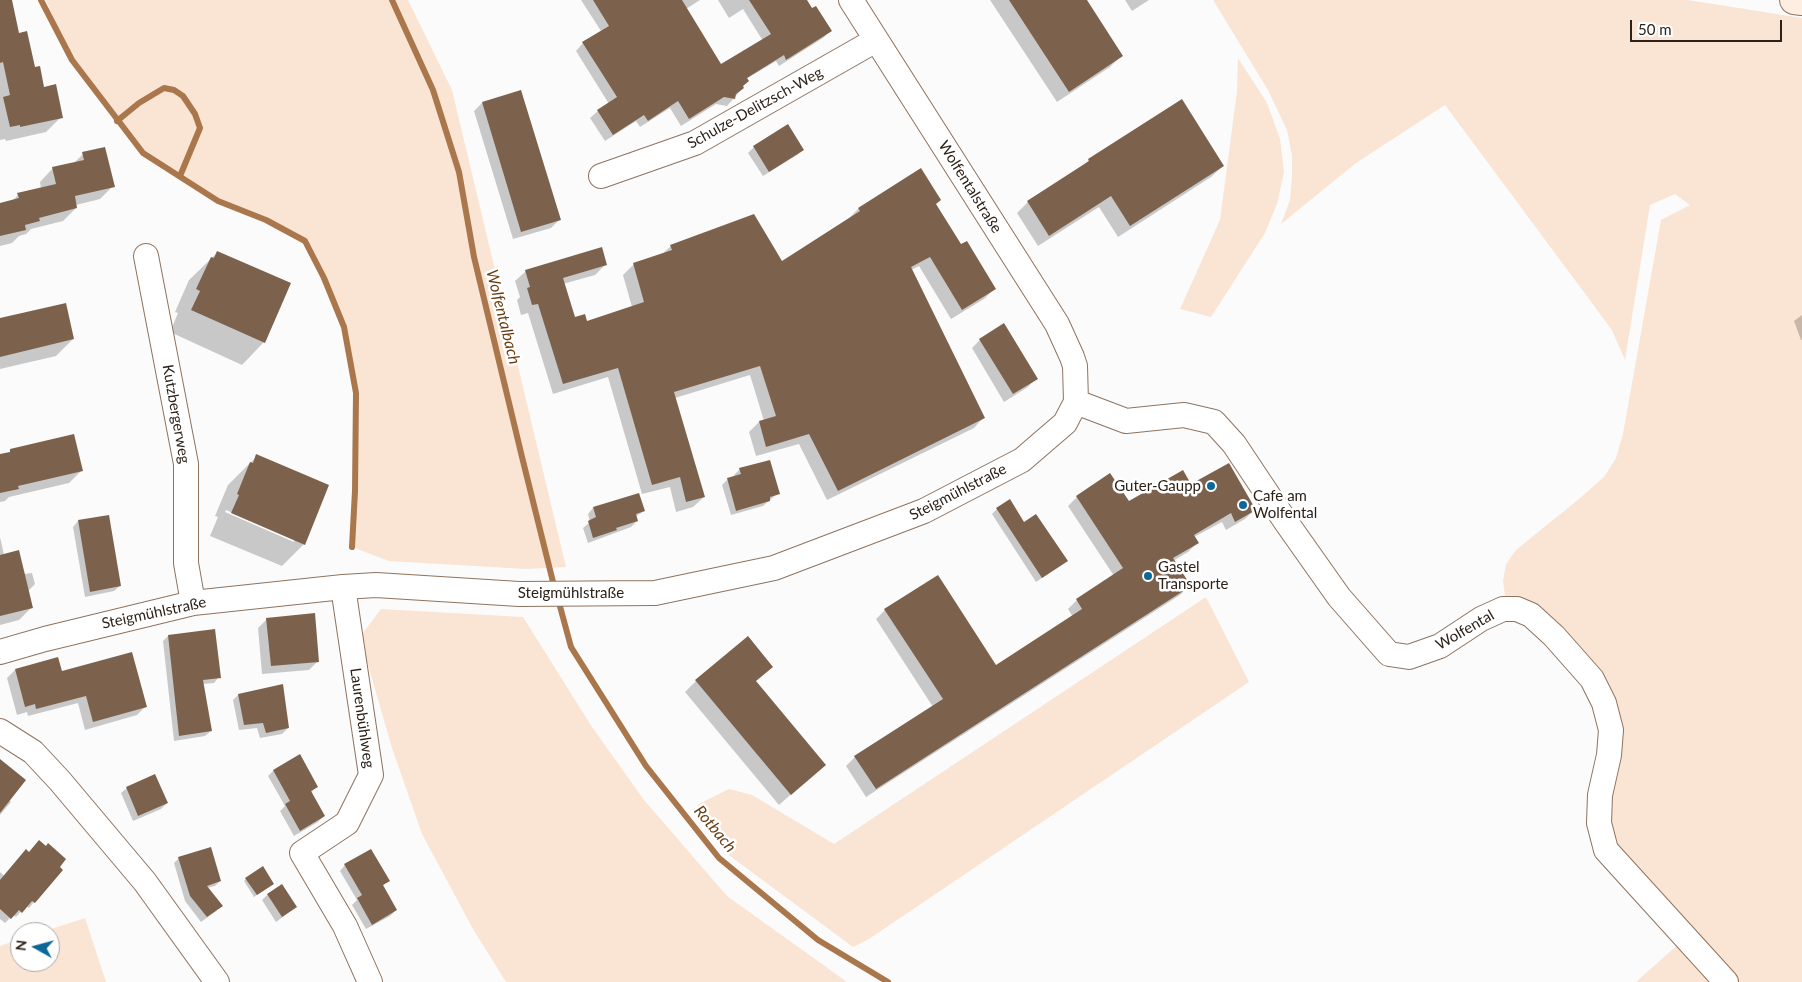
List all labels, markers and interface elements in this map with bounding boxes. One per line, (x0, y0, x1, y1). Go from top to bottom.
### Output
scale bar (1632, 10, 1784, 42)
text: 50 m (1638, 20, 1672, 38)
street label: Schulze-Delitzsch-Weg (684, 63, 826, 153)
street label: Wolfentalstraße (934, 137, 1006, 237)
water label: Wolfentalbach (482, 268, 524, 366)
street label: Kutzbergerweg (158, 363, 194, 465)
street label: Steigmühlstraße (907, 460, 1009, 524)
place label: Guter-Gaupp (1114, 477, 1201, 495)
marker: Guter-Gaupp (1205, 480, 1217, 492)
place label: Cafe am Wolfental (1253, 487, 1317, 522)
marker: Cafe am Wolfental (1237, 499, 1249, 511)
place label: Gastel Transporte (1158, 558, 1228, 593)
marker: Gastel Transporte (1142, 570, 1154, 582)
street label: Steigmühlstraße (518, 584, 624, 602)
street label: Steigmühlstraße (100, 593, 208, 633)
street label: Wolfental (1433, 606, 1497, 654)
street label: Laurenbühlweg (346, 667, 378, 769)
water label: Rotbach (690, 802, 740, 856)
north arrow (10, 922, 60, 972)
text: N (12, 939, 30, 952)

